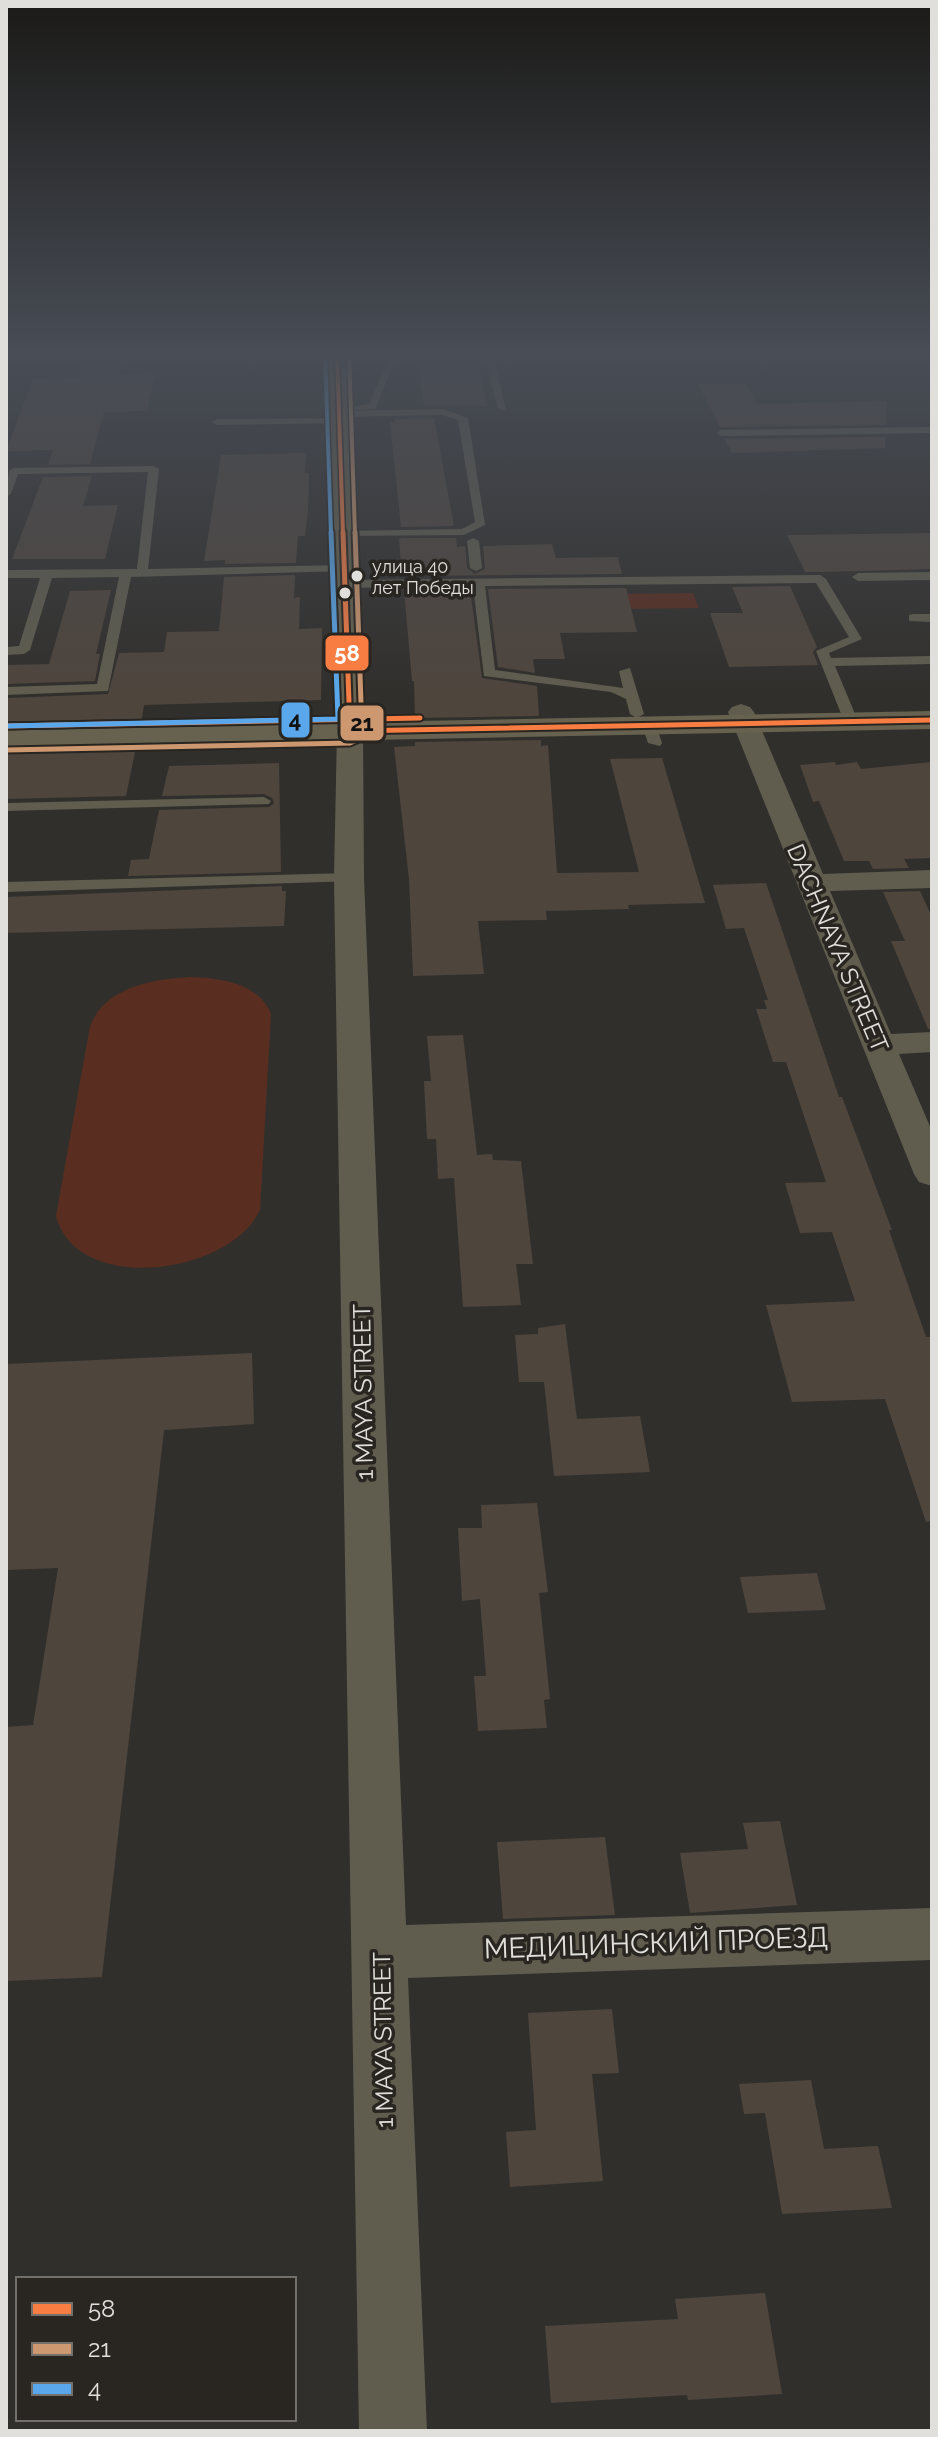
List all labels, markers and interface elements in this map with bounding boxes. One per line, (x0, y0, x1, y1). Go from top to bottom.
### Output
place label: улица 40 лет Победы (372, 556, 474, 598)
marker: улица 40 лет Победы (349, 568, 365, 584)
unlabelled marker (337, 585, 353, 601)
line badge: 58 (324, 634, 370, 672)
text: 58 (334, 640, 360, 666)
line badge: 4 (280, 701, 311, 739)
line badge: 21 (339, 704, 385, 742)
text: 4 (289, 707, 301, 733)
text: 21 (350, 710, 374, 736)
street label: DACHNAYA STREET (781, 840, 895, 1057)
street label: 1 MAYA STREET (347, 1304, 379, 1480)
street label: МЕДИЦИНСКИЙ ПРОЕЗД (483, 1921, 829, 1965)
street label: 1 MAYA STREET (367, 1952, 399, 2128)
legend (16, 2277, 296, 2421)
text: 58 (88, 2294, 115, 2323)
text: 21 (88, 2334, 111, 2363)
text: 4 (88, 2374, 101, 2403)

